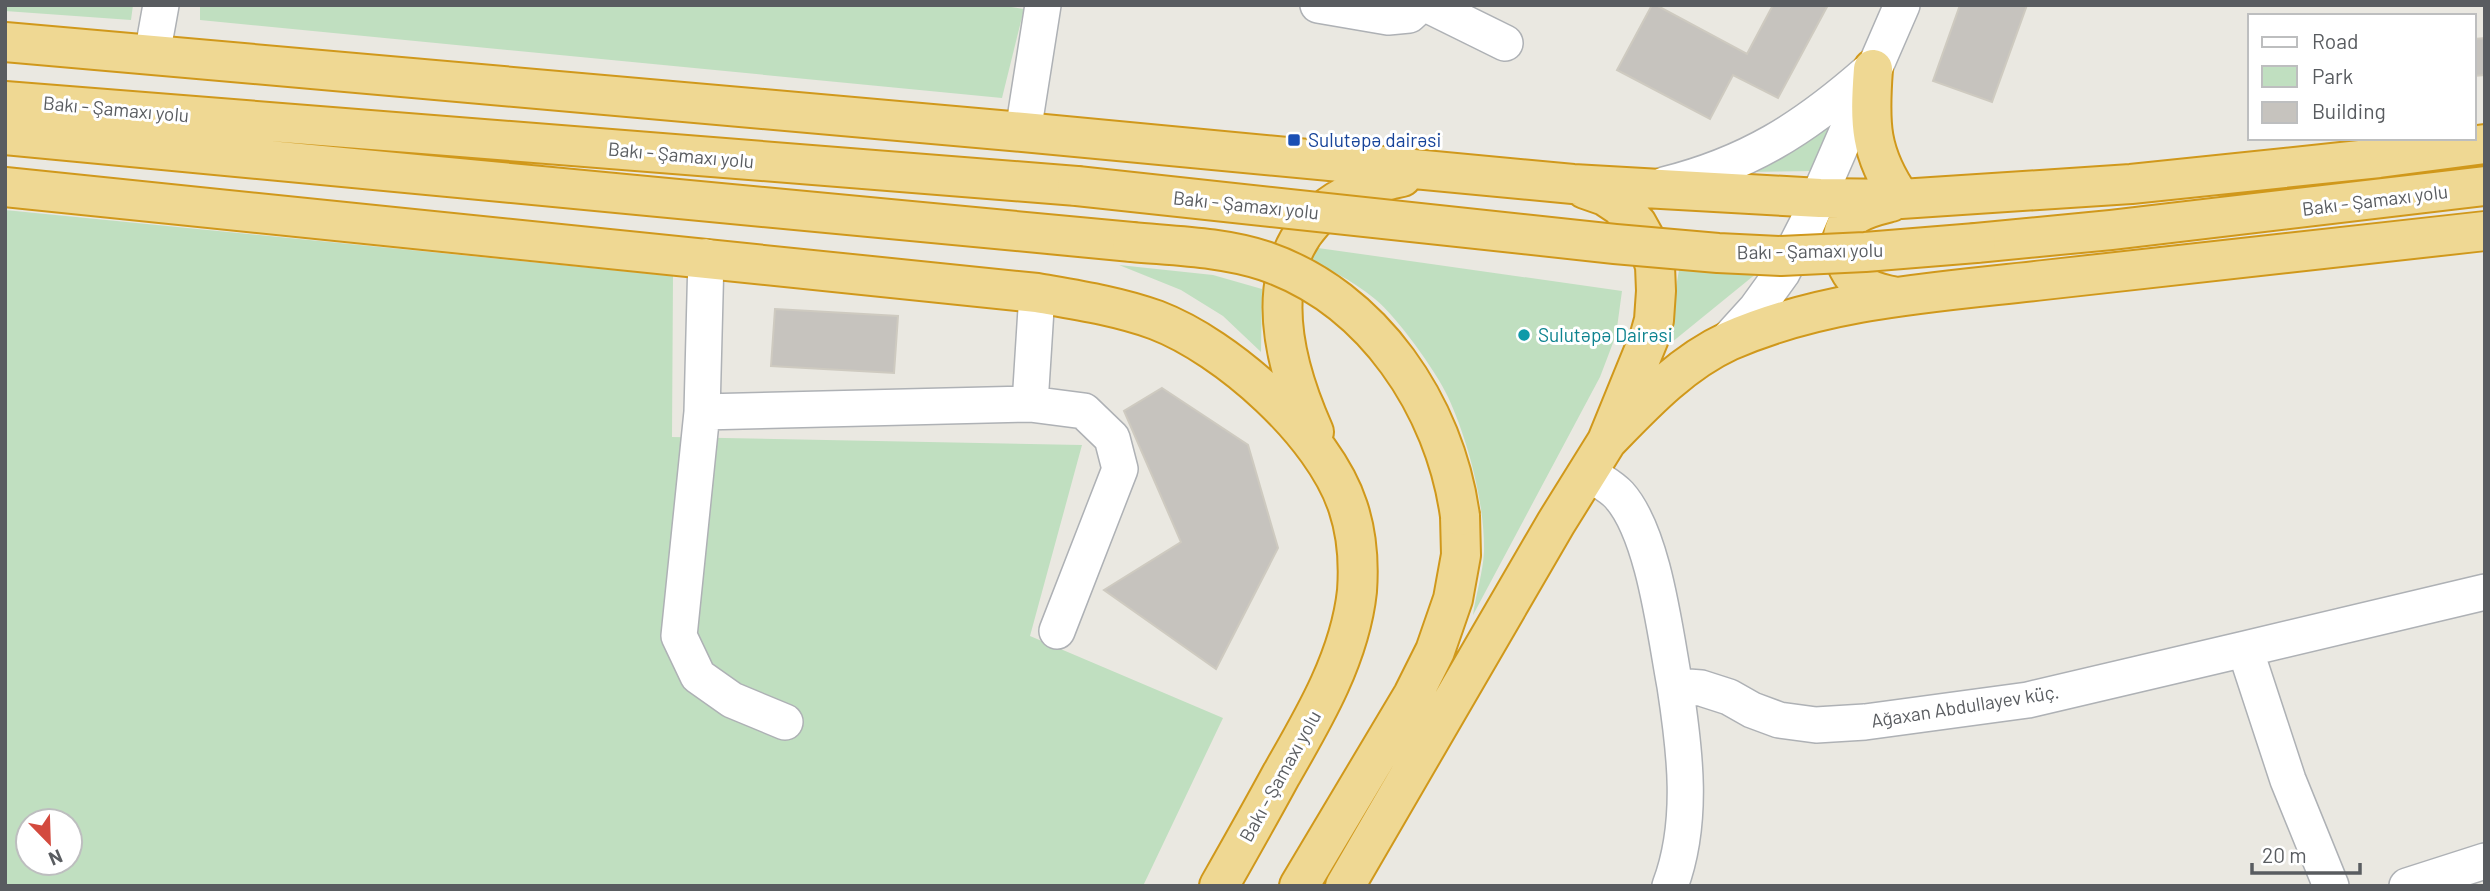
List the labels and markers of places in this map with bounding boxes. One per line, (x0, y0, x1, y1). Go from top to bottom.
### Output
place label: Sulutəpə dairəsi (1308, 128, 1441, 151)
marker: Sulutəpə dairəsi (1286, 132, 1302, 148)
place label: Sulutəpə Dairəsi (1538, 323, 1673, 346)
marker: Sulutəpə Dairəsi (1516, 327, 1532, 343)

